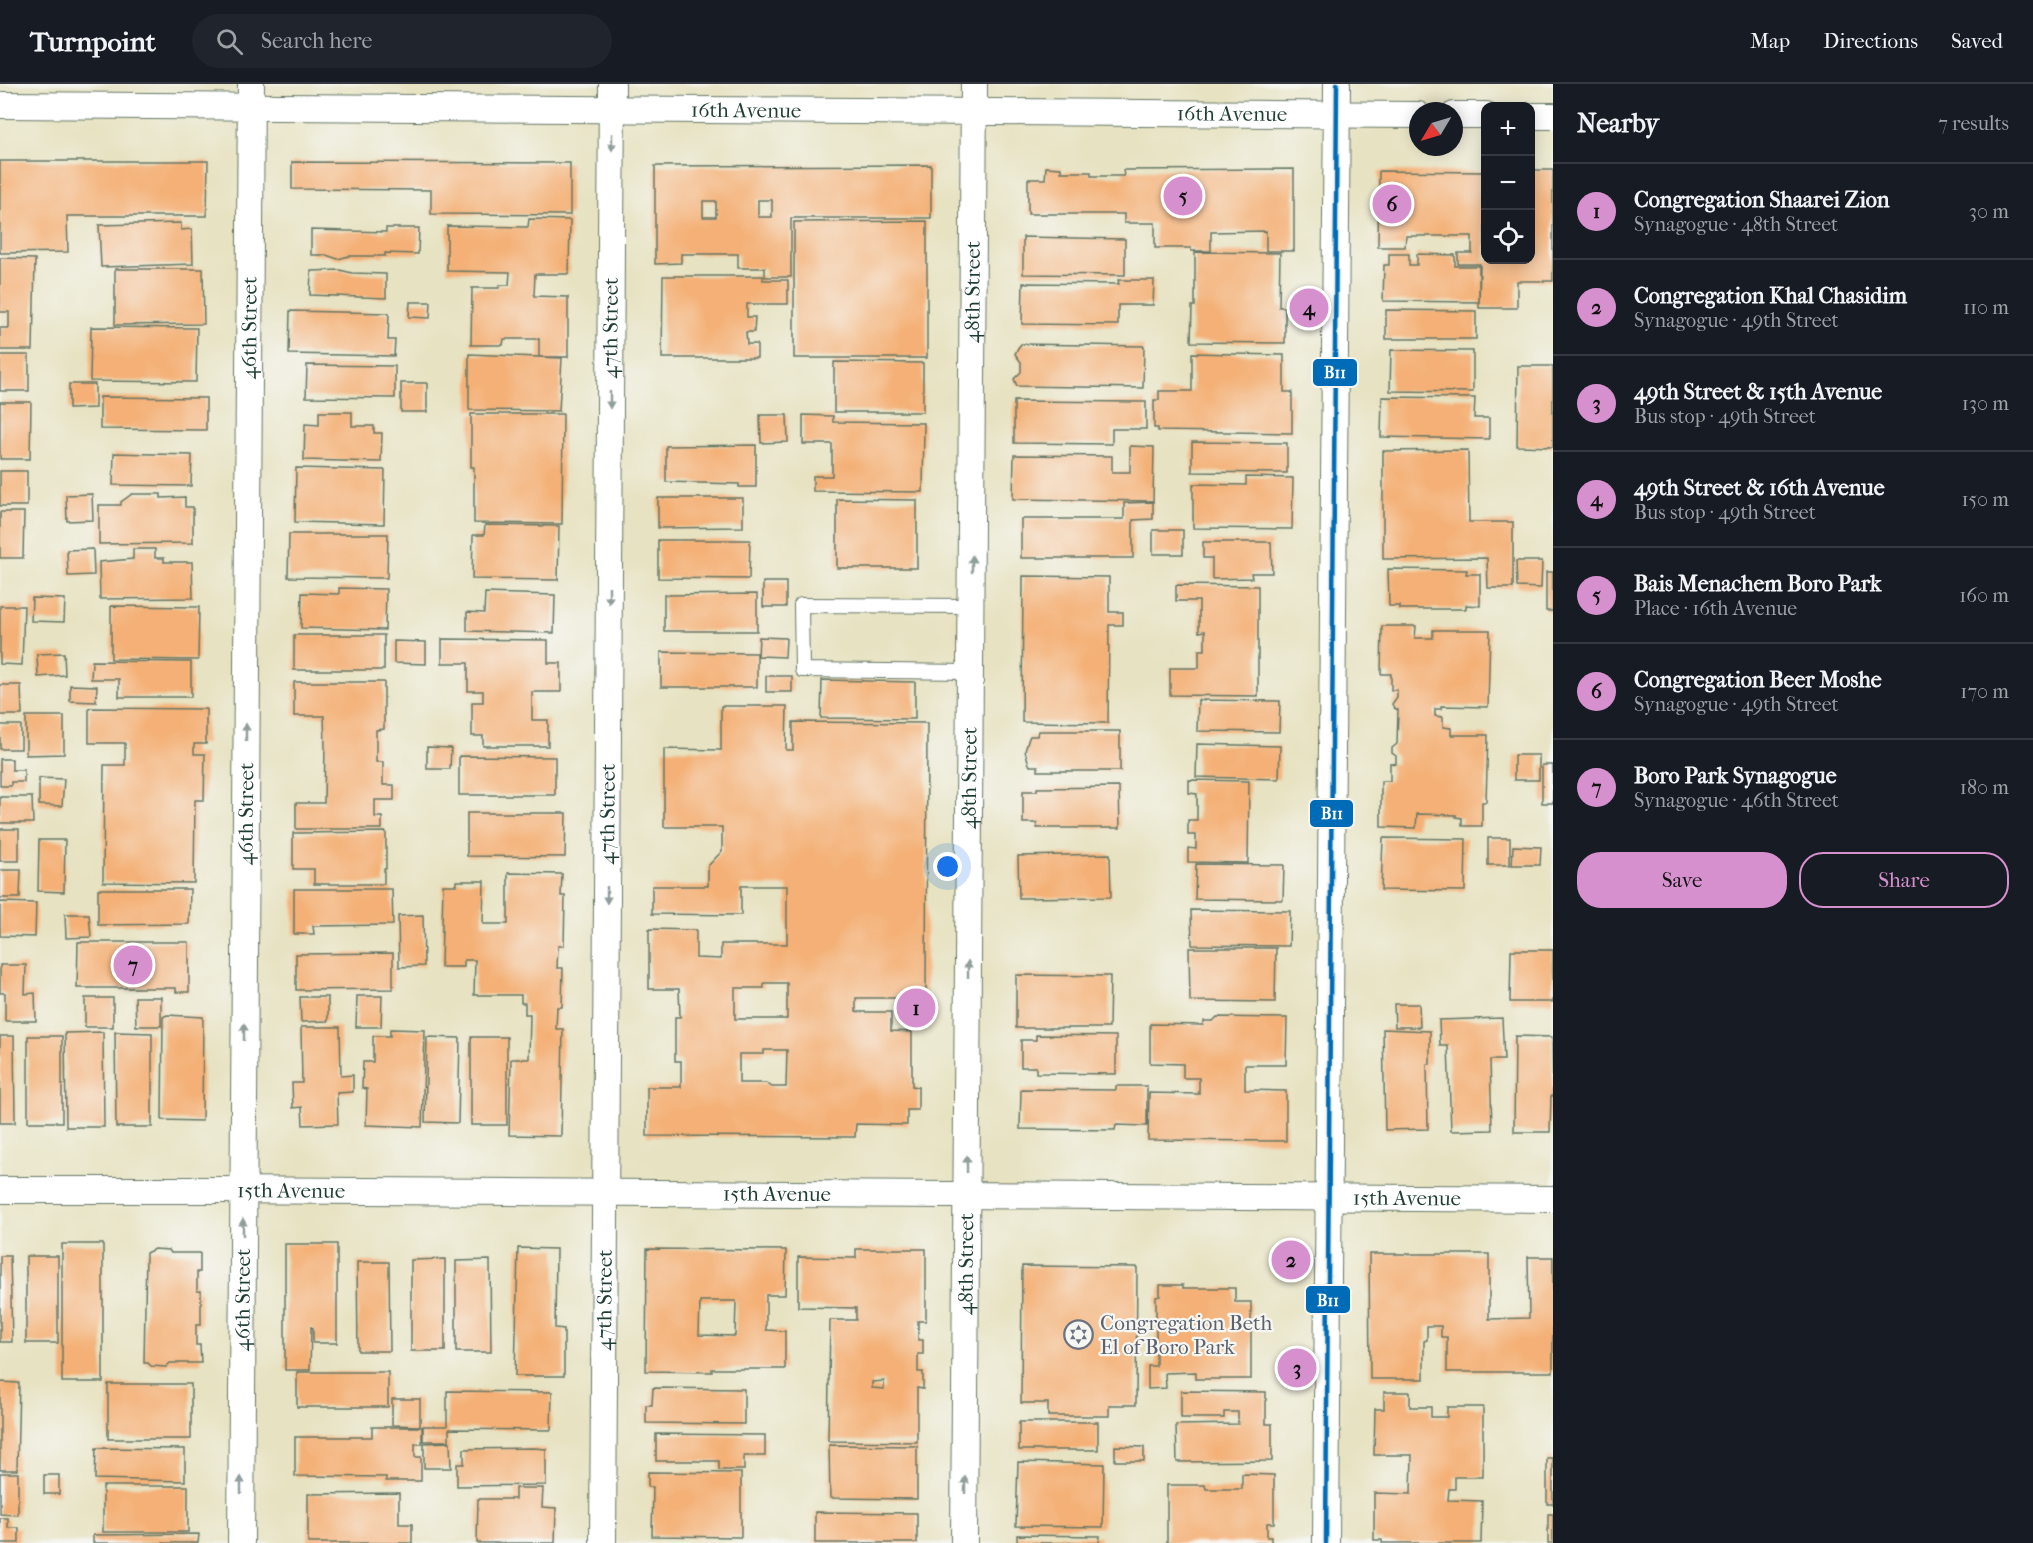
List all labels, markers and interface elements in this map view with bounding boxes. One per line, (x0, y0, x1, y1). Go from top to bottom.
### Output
search box (192, 14, 612, 68)
text: Turnpoint (30, 25, 156, 58)
icon: search (213, 25, 246, 58)
text: Search here (261, 28, 372, 54)
text: Map (1750, 29, 1790, 53)
text: Directions (1823, 29, 1918, 53)
text: Saved (1951, 29, 2003, 53)
street label: 16th Avenue (691, 98, 801, 123)
street label: 16th Avenue (1177, 101, 1287, 126)
north arrow (1409, 102, 1463, 156)
map controls (1481, 102, 1535, 264)
button: + (1481, 102, 1535, 156)
text: Nearby (1577, 108, 1659, 139)
text: 7 results (1938, 112, 2009, 135)
one-way arrow (607, 133, 617, 152)
button: − (1481, 156, 1535, 210)
pin: 5 (1164, 174, 1202, 218)
pin: 6 (1372, 182, 1412, 226)
text: Congregation Shaarei Zion (1634, 187, 1890, 213)
text: 1 (1593, 200, 1600, 223)
text: 30 m (1969, 200, 2009, 223)
button: locate (1481, 210, 1535, 264)
text: Synagogue · 48th Street (1634, 213, 1838, 236)
street label: 48th Street (960, 240, 985, 343)
street label: 46th Street (237, 276, 262, 380)
street label: 47th Street (598, 277, 623, 379)
text: Congregation Khal Chasidim (1634, 283, 1907, 309)
pin: 4 (1290, 286, 1328, 330)
text: 2 (1591, 296, 1602, 319)
text: 110 m (1963, 296, 2009, 319)
text: Synagogue · 49th Street (1634, 309, 1839, 332)
line badge: B11 (1312, 358, 1358, 387)
text: B11 (1324, 363, 1346, 382)
text: 49th Street & 15th Avenue (1634, 379, 1882, 405)
one-way arrow (605, 391, 615, 410)
text: 3 (1592, 392, 1601, 415)
text: 130 m (1962, 392, 2009, 415)
text: Bus stop · 49th Street (1634, 405, 1816, 428)
text: 49th Street & 16th Avenue (1634, 475, 1885, 501)
text: 4 (1591, 488, 1602, 511)
text: 150 m (1961, 488, 2009, 511)
text: Bus stop · 49th Street (1634, 501, 1816, 524)
one-way arrow (967, 554, 976, 573)
text: Bais Menachem Boro Park (1634, 571, 1881, 597)
text: 5 (1592, 584, 1601, 607)
text: 160 m (1959, 584, 2009, 607)
one-way arrow (604, 586, 614, 605)
text: Place · 16th Avenue (1634, 597, 1797, 620)
text: Congregation Beer Moshe (1634, 667, 1882, 693)
text: 6 (1591, 680, 1602, 703)
text: 170 m (1960, 680, 2009, 703)
text: Synagogue · 49th Street (1634, 693, 1839, 716)
one-way arrow (241, 722, 251, 741)
street label: 48th Street (957, 726, 982, 829)
street label: 46th Street (234, 762, 258, 866)
street label: 47th Street (595, 763, 620, 865)
text: Boro Park Synagogue (1634, 763, 1837, 789)
text: 7 (1592, 776, 1601, 799)
text: 180 m (1960, 776, 2009, 799)
text: Synagogue · 46th Street (1634, 789, 1839, 812)
line badge: B11 (1309, 799, 1354, 828)
text: B11 (1321, 804, 1343, 823)
your location (933, 852, 962, 881)
button: Save (1577, 852, 1787, 908)
button: Share (1799, 852, 2009, 908)
one-way arrow (602, 886, 612, 905)
pin: 7 (114, 942, 152, 988)
one-way arrow (963, 959, 973, 978)
pin: 1 (896, 986, 936, 1030)
one-way arrow (239, 1022, 249, 1041)
one-way arrow (962, 1154, 972, 1173)
street label: 15th Avenue (237, 1178, 345, 1203)
street label: 15th Avenue (723, 1181, 831, 1206)
street label: 15th Avenue (1353, 1186, 1461, 1210)
street label: 48th Street (954, 1212, 978, 1315)
one-way arrow (238, 1217, 248, 1236)
pin: 2 (1272, 1238, 1310, 1282)
street label: 46th Street (230, 1248, 255, 1352)
street label: 47th Street (592, 1249, 617, 1351)
line badge: B11 (1305, 1285, 1351, 1314)
text: B11 (1317, 1291, 1339, 1310)
place label: Congregation Beth El of Boro Park (1100, 1311, 1273, 1359)
synagogue icon: Congregation Beth El of Boro Park (1063, 1319, 1095, 1351)
pin: 3 (1278, 1346, 1316, 1390)
one-way arrow (236, 1475, 246, 1494)
one-way arrow (960, 1475, 970, 1494)

